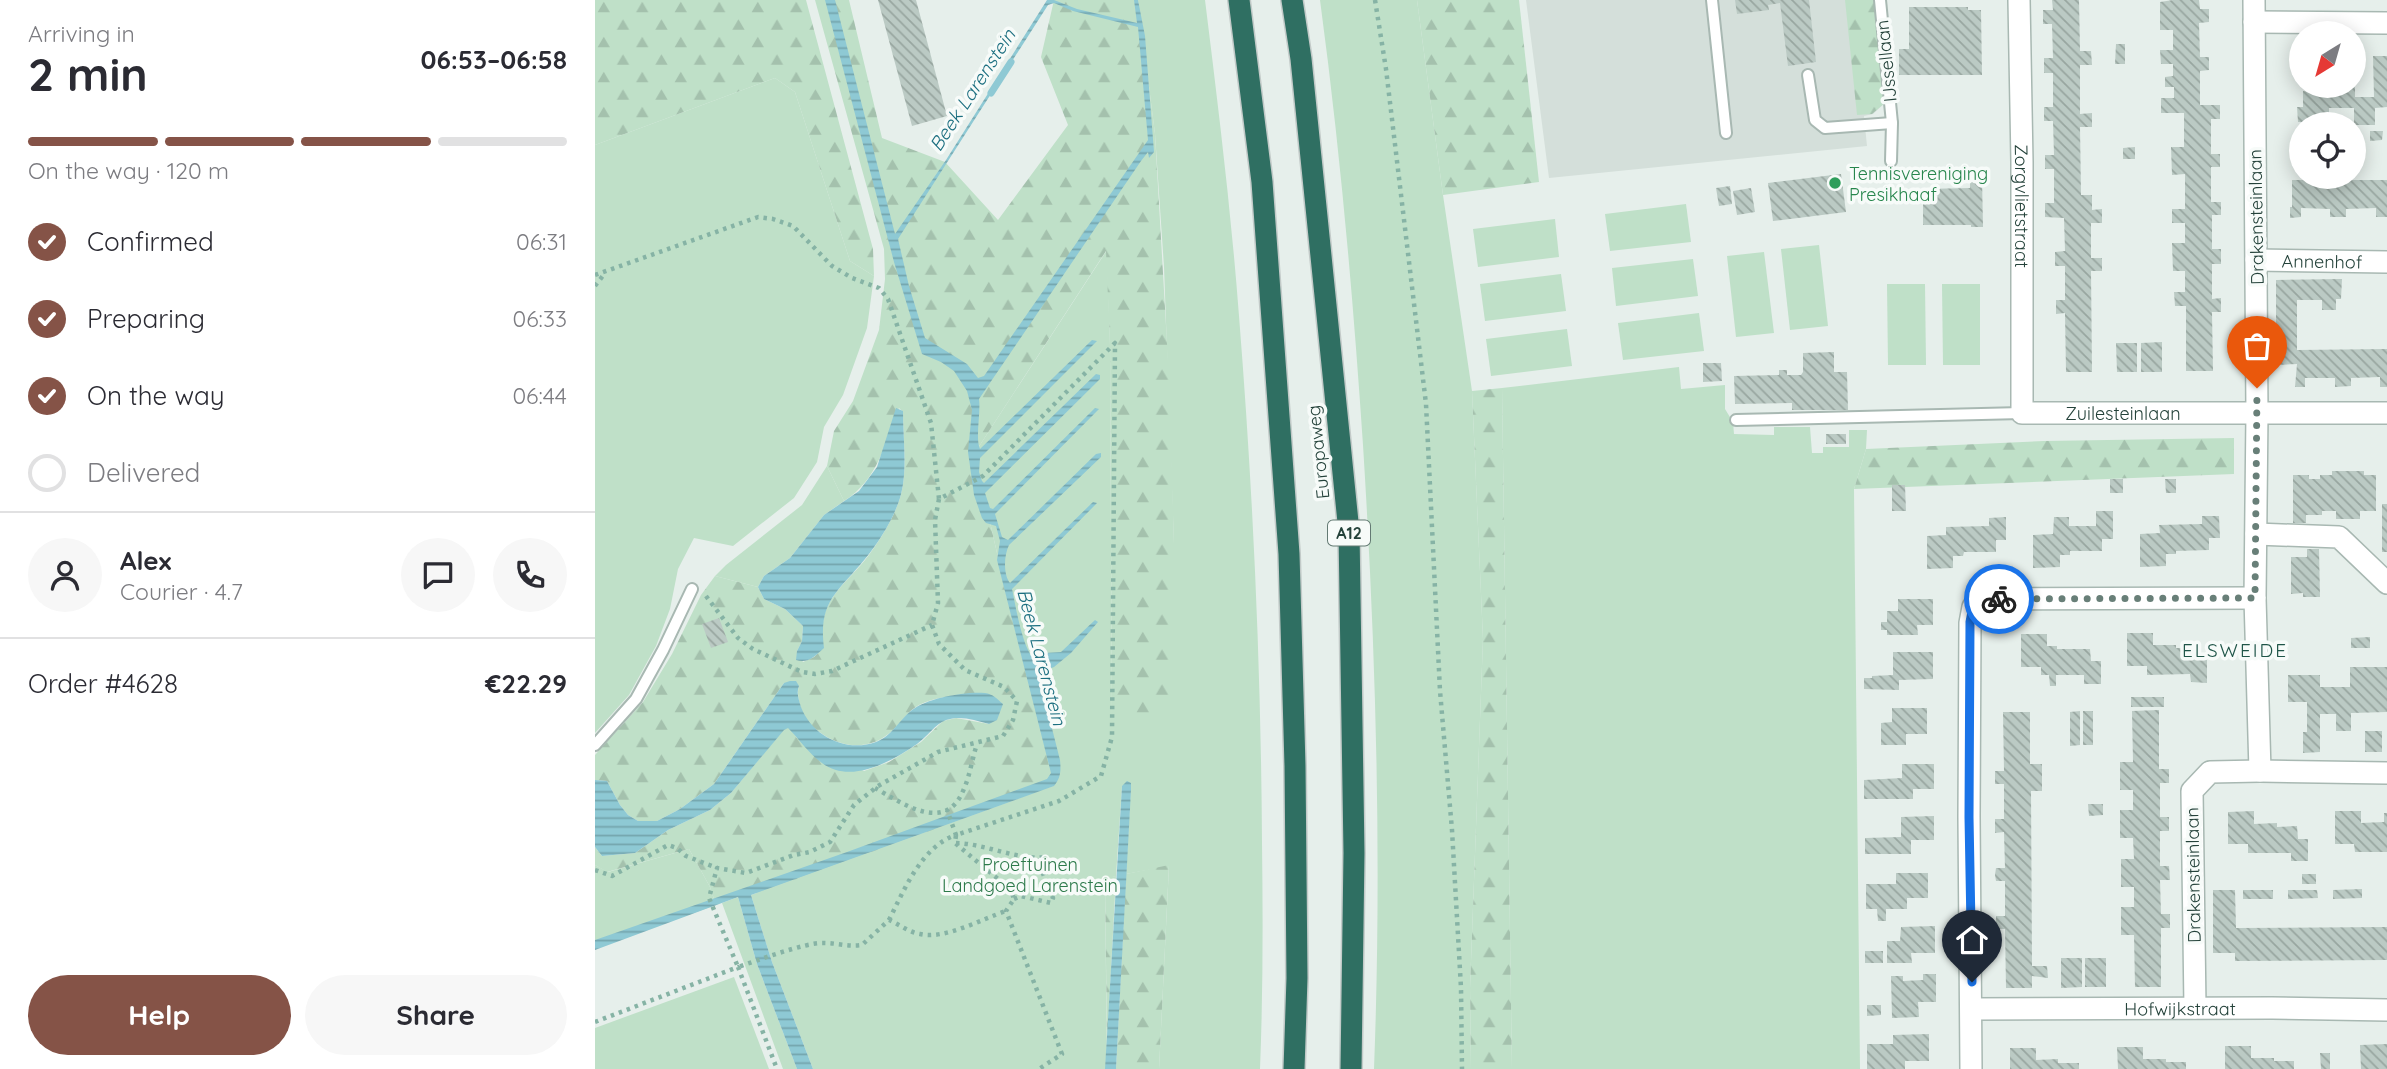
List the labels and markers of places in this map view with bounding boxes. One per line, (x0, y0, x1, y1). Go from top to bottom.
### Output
place label: Tennisvereniging Presikhaaf (1849, 162, 1988, 206)
marker: Tennisvereniging Presikhaaf (1827, 175, 1843, 191)
pin (2227, 316, 2287, 388)
pin (1942, 910, 2002, 982)

